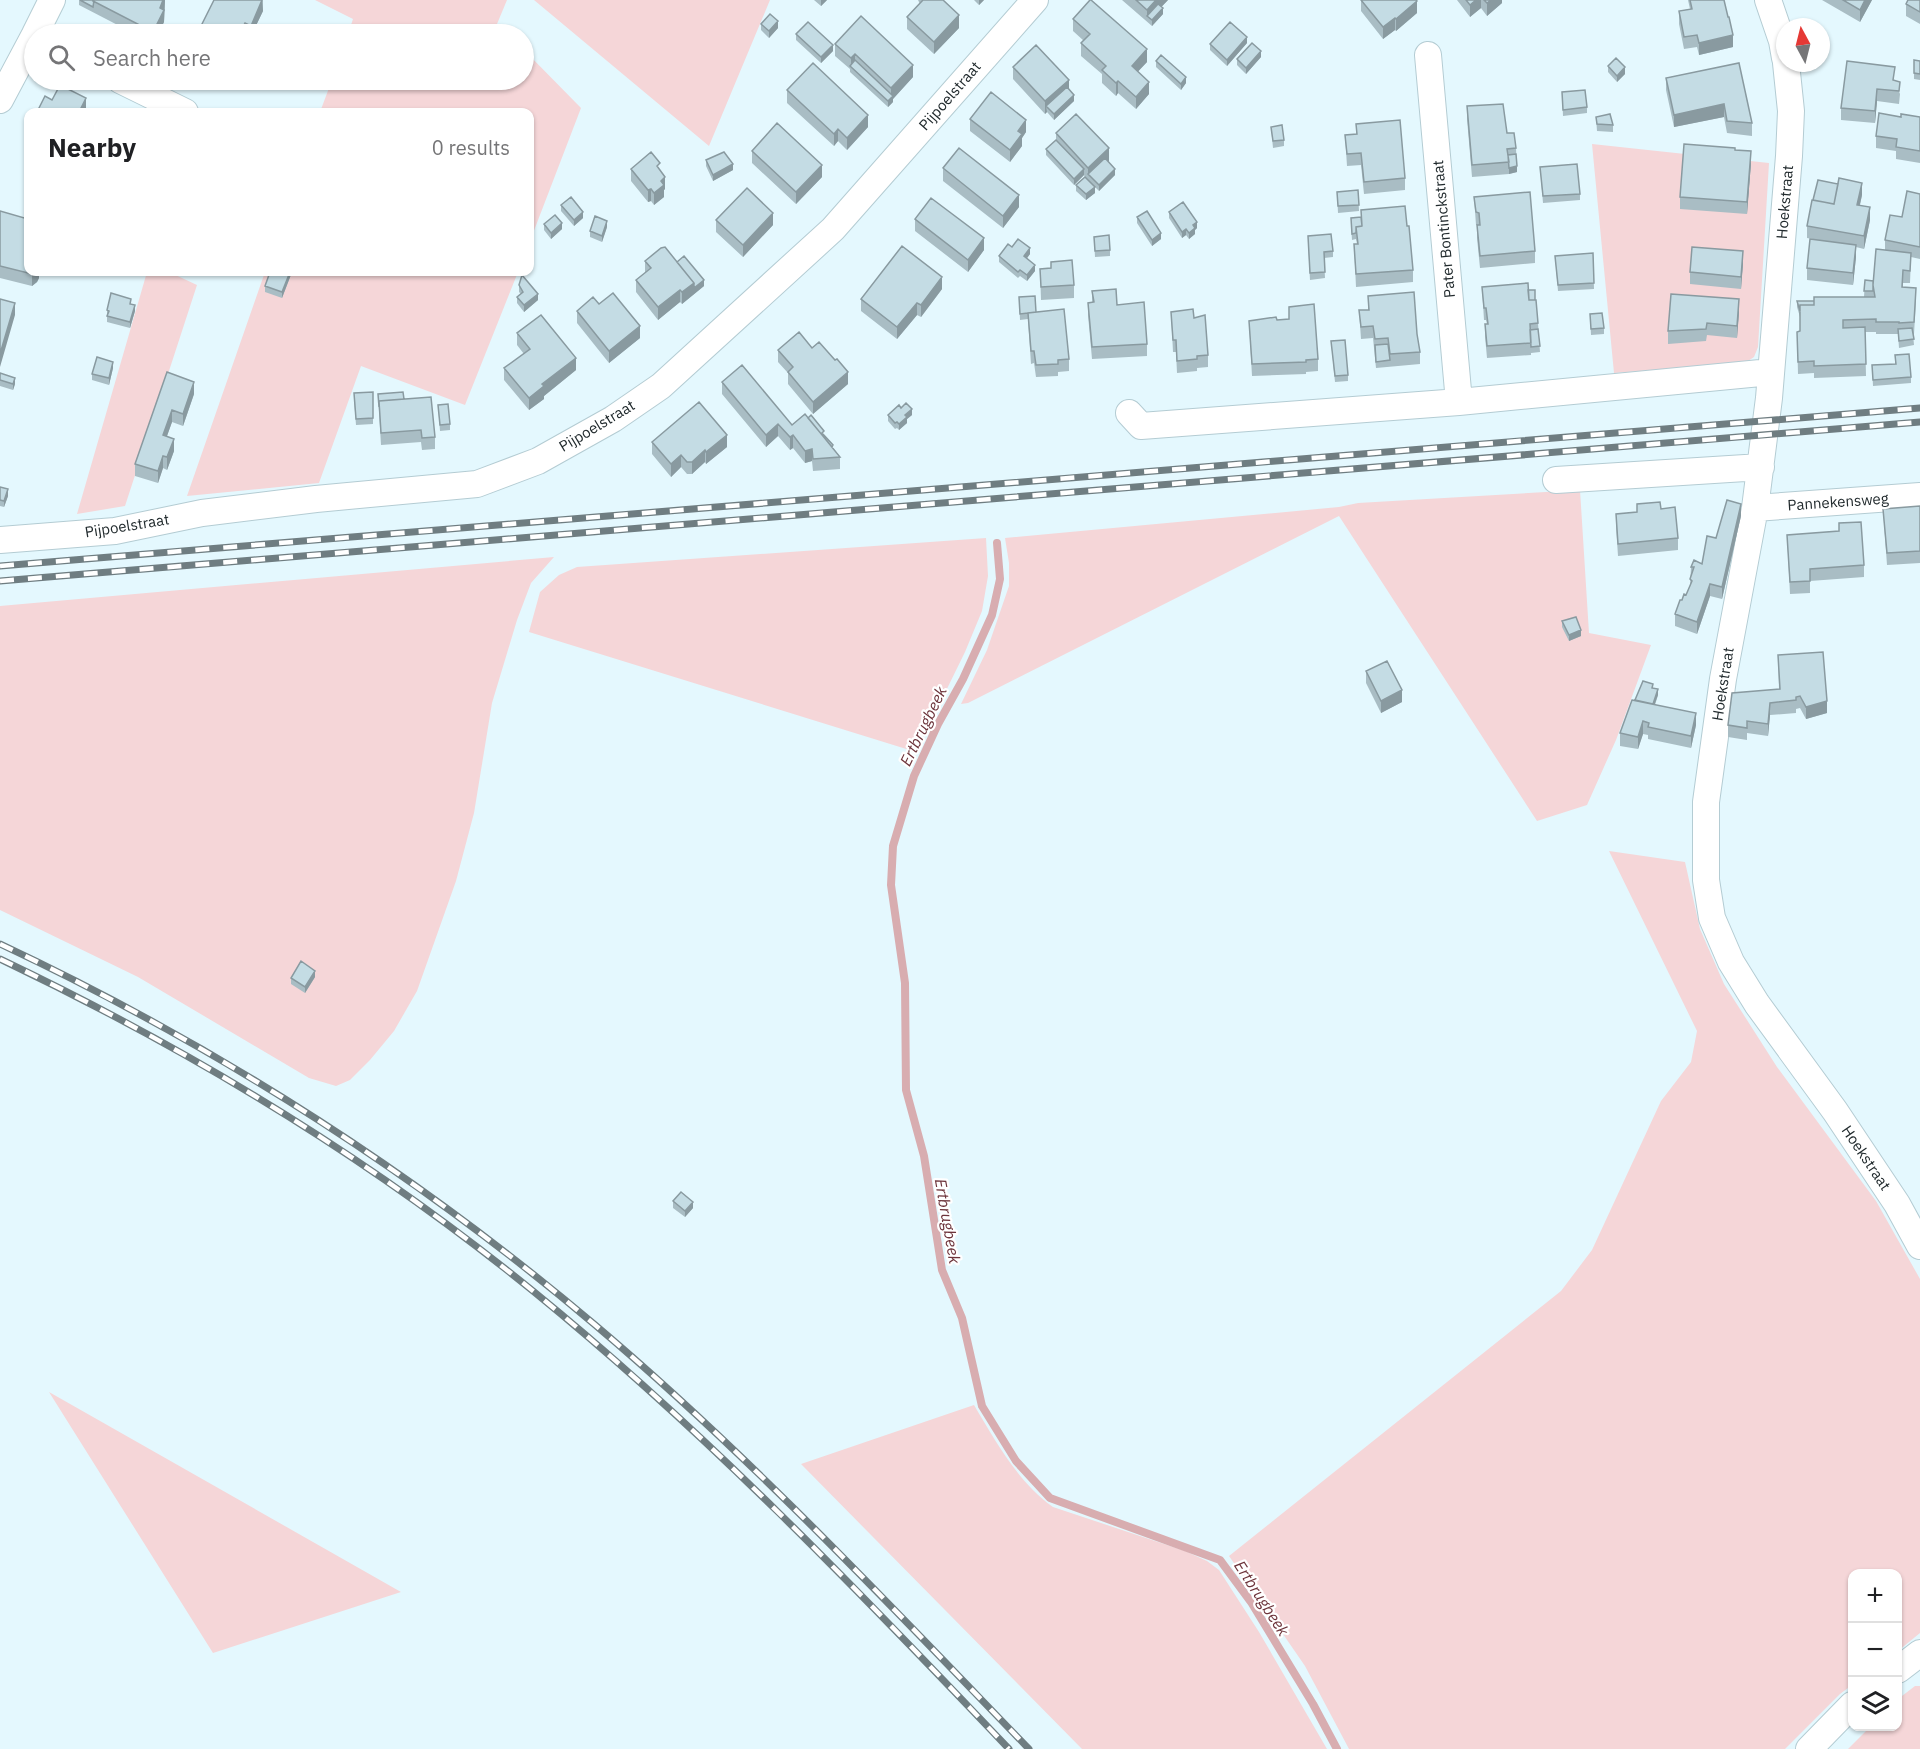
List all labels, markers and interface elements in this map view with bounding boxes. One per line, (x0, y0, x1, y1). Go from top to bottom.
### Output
north arrow (1776, 18, 1830, 72)
search box (24, 24, 534, 90)
icon: search (45, 41, 78, 74)
text: Search here (93, 43, 211, 72)
street label: Pijpoelstraat (915, 57, 985, 134)
text: Nearby (48, 130, 136, 164)
text: 0 results (432, 134, 510, 161)
street label: Pater Bontinckstraat (1428, 159, 1459, 299)
street label: Hoekstraat (1772, 164, 1797, 240)
street label: Pijpoelstraat (555, 395, 638, 456)
street label: Pannekensweg (1787, 488, 1889, 515)
street label: Pijpoelstraat (83, 509, 170, 542)
street label: Hoekstraat (1707, 646, 1738, 722)
water label: Ertbrugbeek (895, 682, 951, 769)
street label: Hoekstraat (1838, 1122, 1895, 1194)
water label: Ertbrugbeek (931, 1177, 965, 1266)
water label: Ertbrugbeek (1230, 1557, 1294, 1640)
map controls (1848, 1569, 1902, 1731)
button: + (1848, 1569, 1902, 1623)
button: − (1848, 1623, 1902, 1677)
button: layers (1848, 1677, 1902, 1731)

